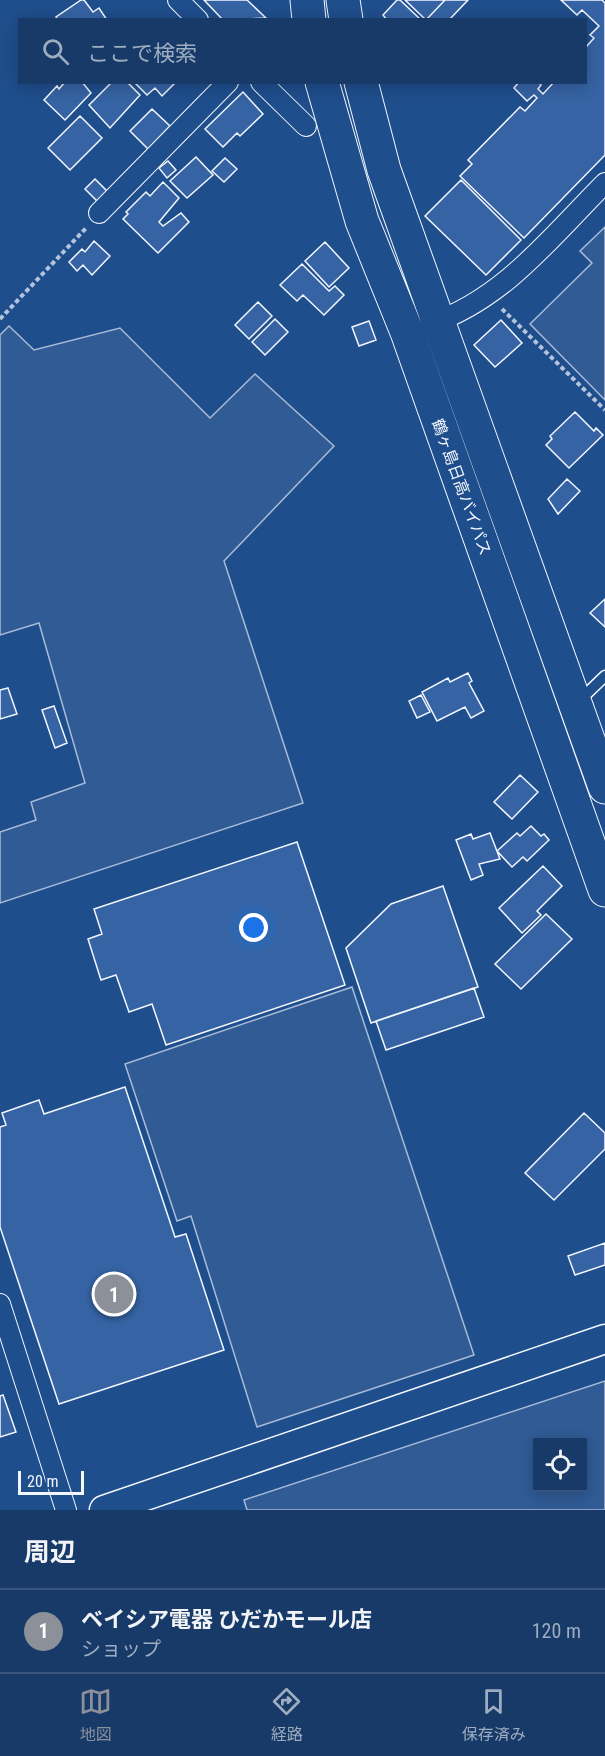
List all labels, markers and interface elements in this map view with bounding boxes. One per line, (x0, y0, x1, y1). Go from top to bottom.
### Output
search box (18, 18, 587, 84)
icon: search (39, 35, 72, 68)
text: ここで検索 (87, 41, 197, 66)
street label: 鶴ヶ島日高バイパス (428, 416, 495, 558)
your location (239, 913, 268, 942)
pin: 1 (94, 1272, 134, 1316)
map controls (533, 1438, 587, 1492)
button: locate (533, 1438, 587, 1492)
scale bar (18, 1468, 84, 1496)
text: 20 m (27, 1472, 59, 1491)
text: 周辺 (24, 1537, 76, 1567)
text: ベイシア電器 ひだかモール店 (81, 1607, 372, 1632)
text: 1 (38, 1619, 49, 1643)
text: 120 m (532, 1619, 581, 1643)
text: ショップ (81, 1637, 161, 1661)
tab: 地図 (79, 1685, 112, 1745)
tab: 経路 (270, 1685, 303, 1745)
tab: 保存済み (462, 1685, 526, 1745)

